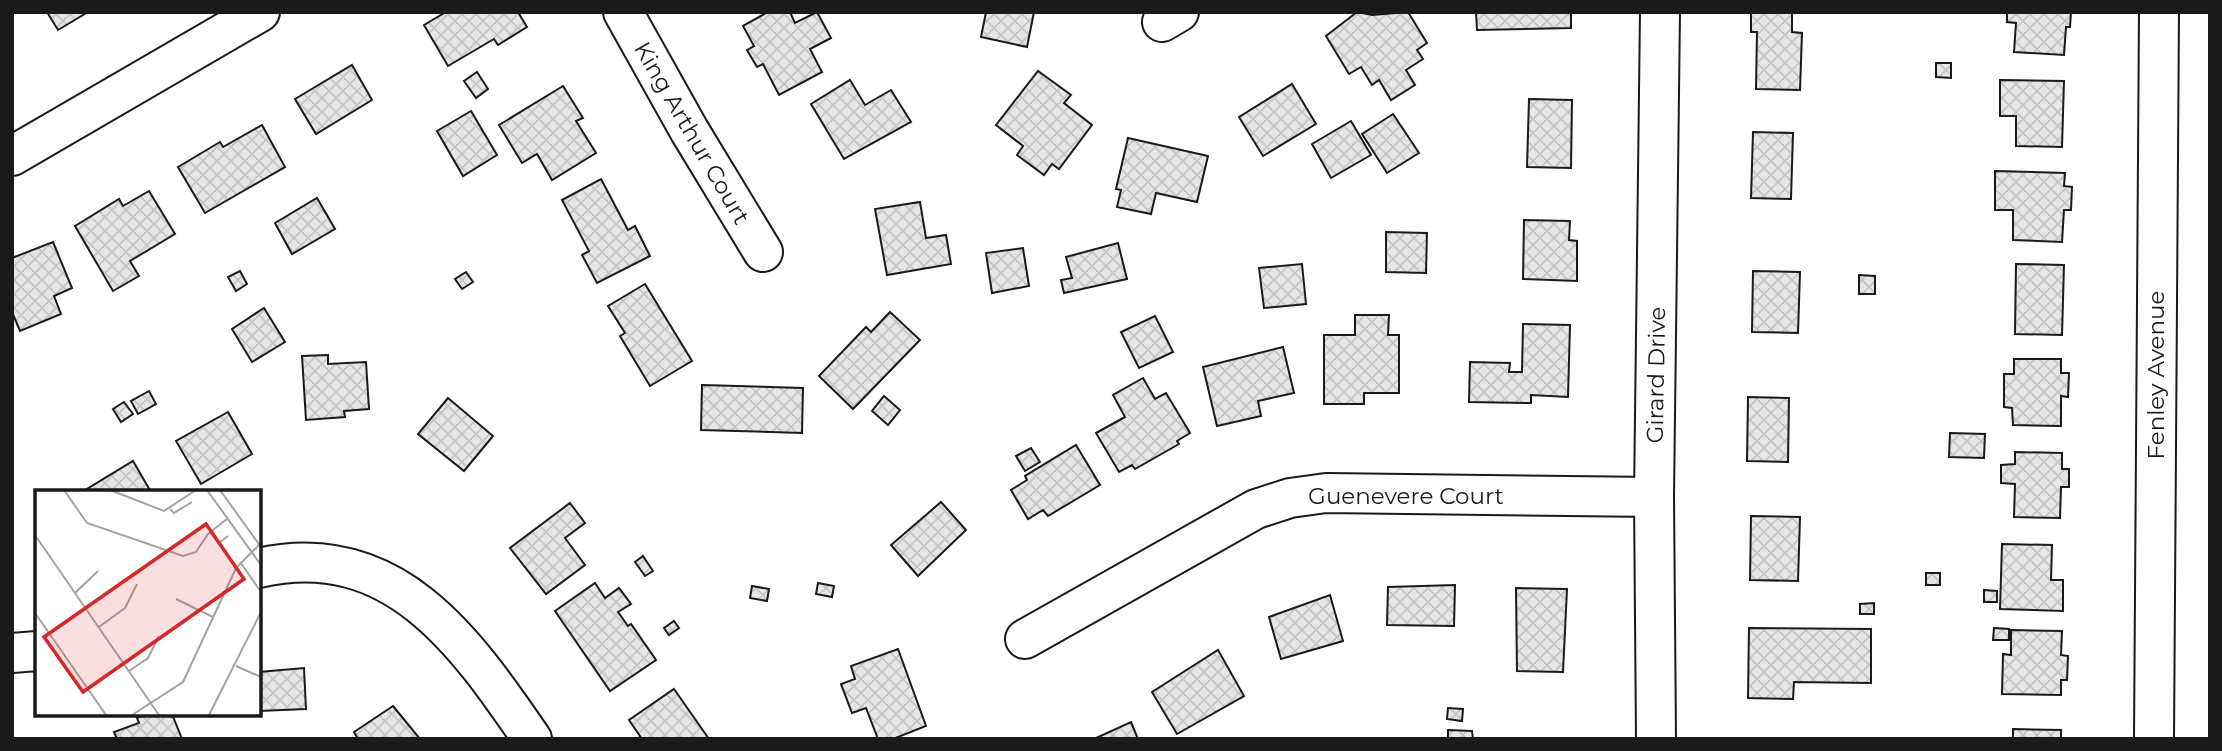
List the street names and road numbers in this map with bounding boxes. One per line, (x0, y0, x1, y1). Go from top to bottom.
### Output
street label: King Arthur Court (628, 37, 756, 229)
street label: Fenley Avenue (2142, 291, 2170, 459)
street label: Girard Drive (1641, 306, 1671, 444)
street label: Guenevere Court (1308, 482, 1504, 510)

